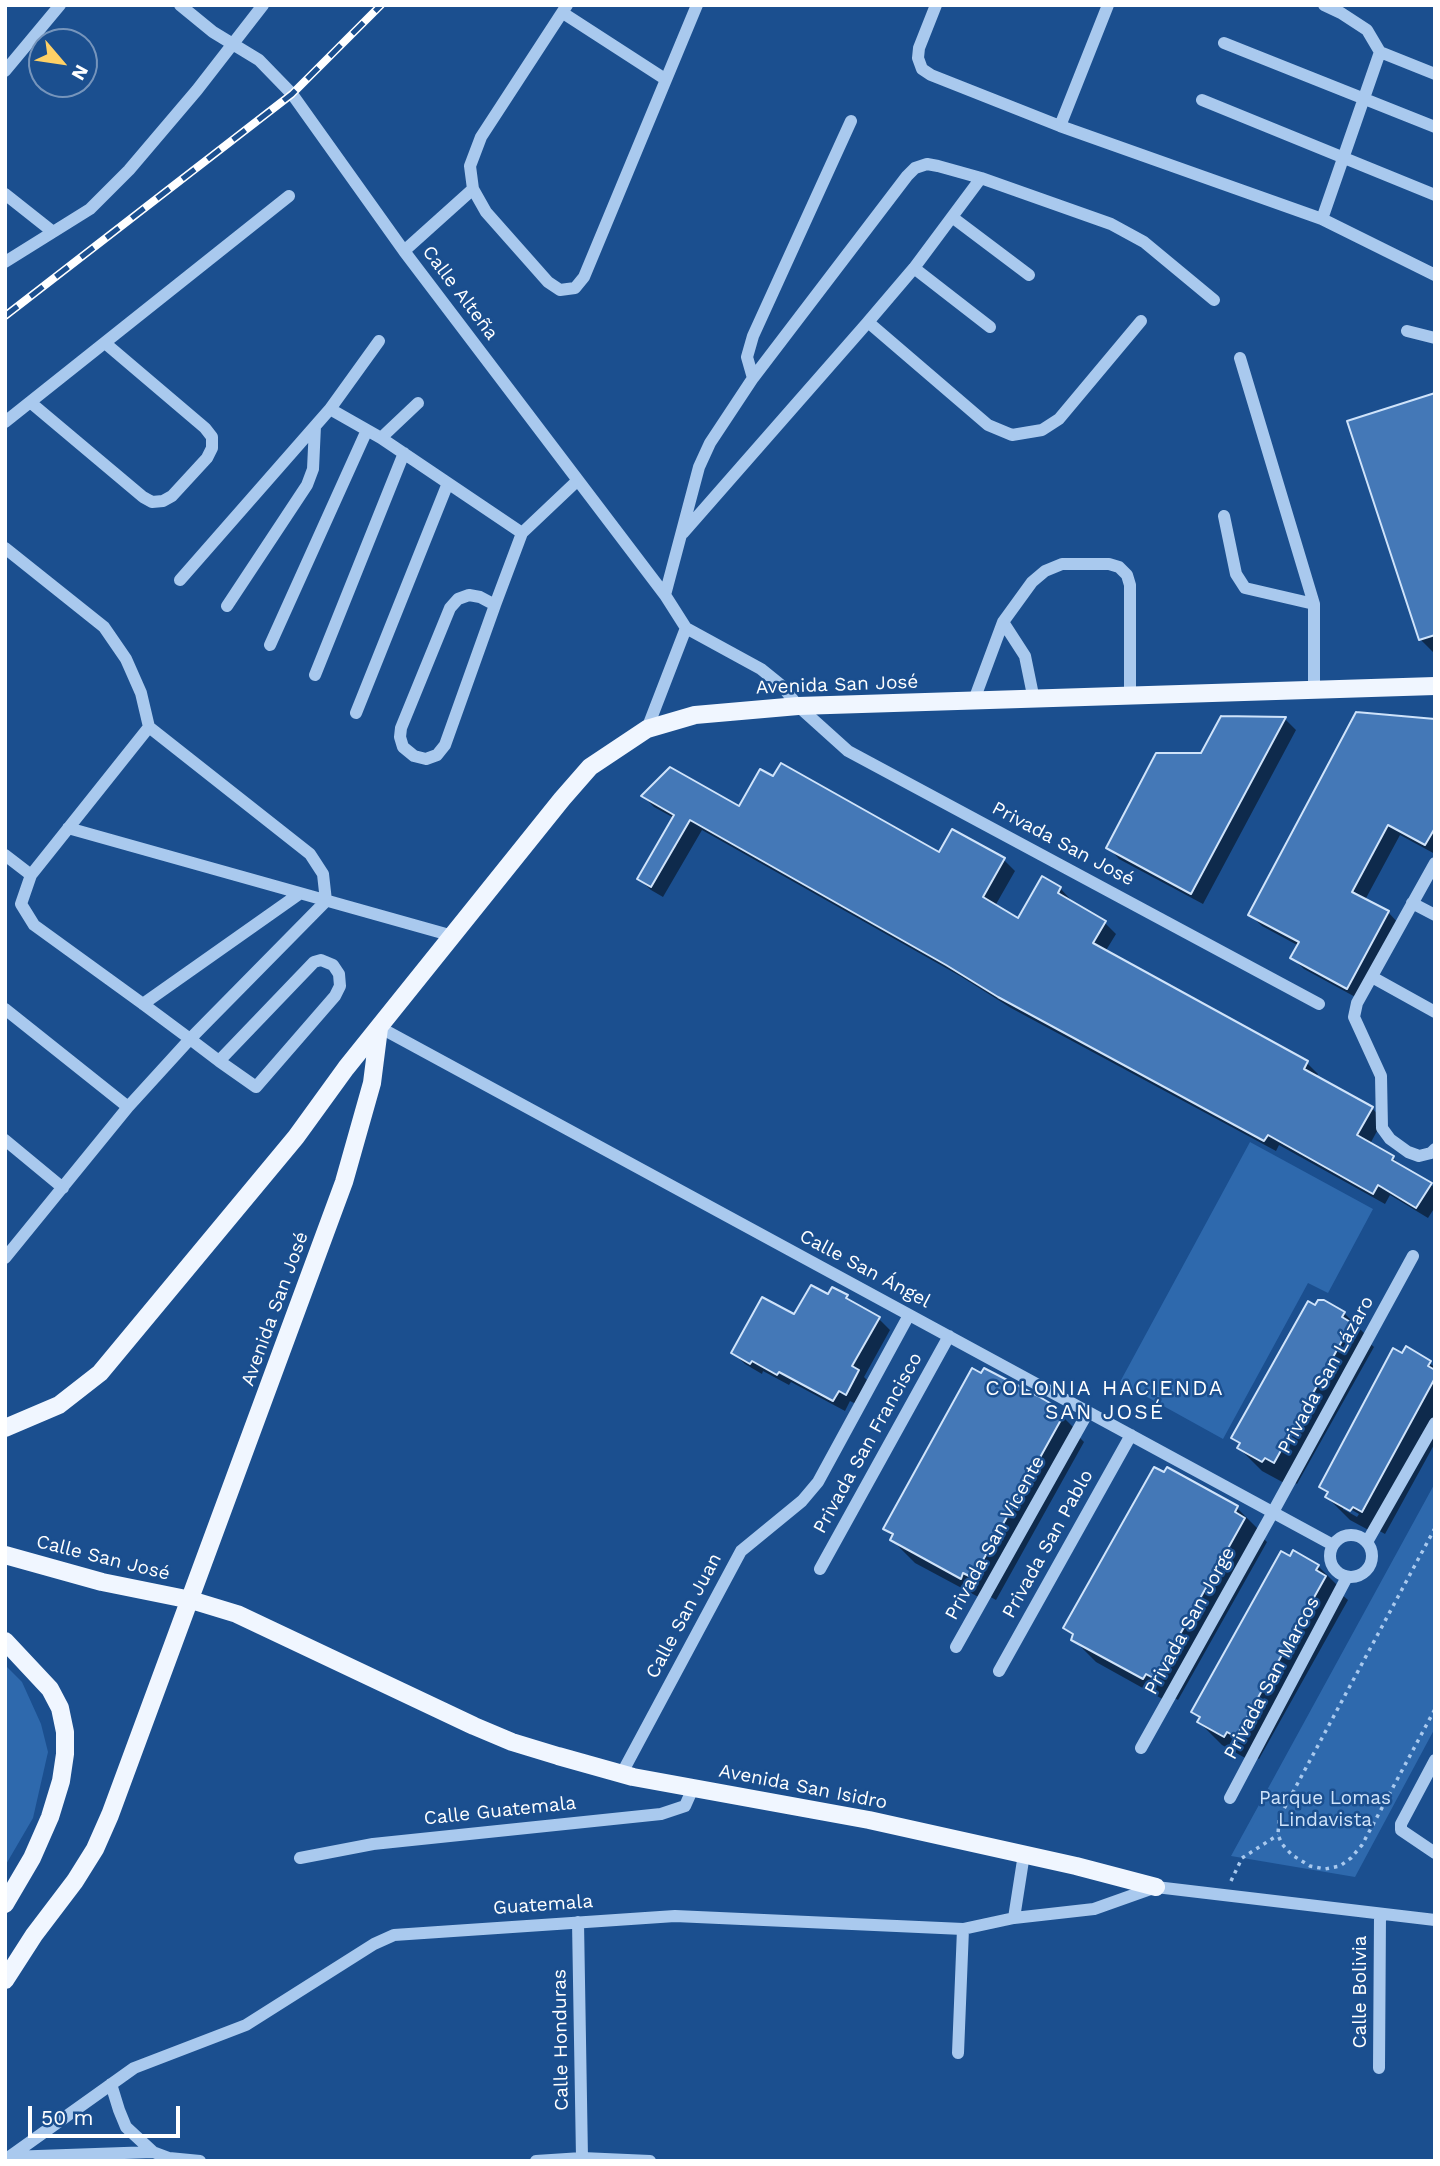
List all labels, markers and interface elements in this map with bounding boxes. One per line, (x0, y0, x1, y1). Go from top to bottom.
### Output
north arrow (28, 28, 98, 98)
text: N (67, 61, 94, 84)
street label: Calle Alteña (417, 241, 503, 345)
street label: Avenida San José (755, 671, 919, 699)
street label: Privada San José (988, 797, 1138, 891)
street label: Calle San Ángel (796, 1225, 934, 1313)
street label: Avenida San José (236, 1229, 314, 1389)
street label: Privada San Lázaro (1273, 1292, 1379, 1458)
street label: Privada San Francisco (809, 1348, 927, 1538)
district label: COLONIA HACIENDA SAN JOSÉ (987, 1376, 1223, 1426)
street label: Privada San Vicente (940, 1452, 1050, 1624)
street label: Privada San Pablo (998, 1466, 1098, 1622)
street label: Calle San José (34, 1530, 172, 1586)
street label: Privada San Jorge (1140, 1543, 1240, 1699)
street label: Calle San Juan (641, 1549, 727, 1683)
street label: Privada San Marcos (1219, 1593, 1325, 1763)
street label: Avenida San Isidro (717, 1759, 889, 1815)
park label: Parque Lomas Lindavista (1259, 1787, 1391, 1831)
street label: Calle Guatemala (423, 1792, 577, 1830)
street label: Guatemala (492, 1890, 594, 1920)
street label: Calle Bolivia (1349, 1935, 1371, 2049)
street label: Calle Honduras (548, 1969, 574, 2111)
scale bar (32, 2092, 184, 2136)
text: 50 m (41, 2105, 93, 2130)

